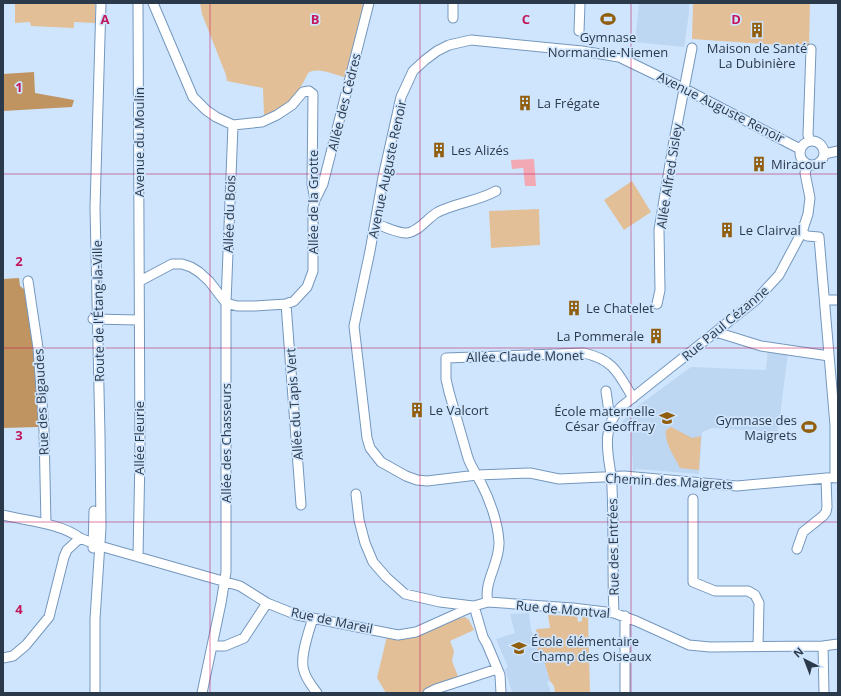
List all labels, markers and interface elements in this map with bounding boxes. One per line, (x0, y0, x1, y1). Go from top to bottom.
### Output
text: A (101, 10, 110, 28)
text: B (311, 10, 320, 28)
text: C (522, 10, 530, 28)
sports icon: Gymnase Normandie-Niemen (599, 10, 617, 28)
text: D (731, 10, 741, 28)
building icon: Maison de Santé La Dubinière (748, 21, 766, 39)
place label: Gymnase Normandie-Niemen (548, 28, 668, 61)
place label: Maison de Santé La Dubinière (707, 39, 807, 72)
street label: Allée des Cèdres (323, 51, 365, 153)
street label: Avenue Auguste Renoir (654, 67, 789, 147)
text: 1 (15, 78, 23, 96)
street label: Avenue du Moulin (130, 87, 148, 197)
building icon: La Frégate (516, 94, 534, 112)
place label: La Frégate (537, 94, 600, 112)
street label: Avenue Auguste Renoir (364, 97, 411, 240)
street label: Allée Alfred Sisley (652, 122, 686, 230)
building icon: Les Alizés (430, 141, 448, 159)
place label: Les Alizés (451, 141, 509, 159)
street label: Allée de la Grotte (304, 150, 322, 254)
building icon: Miracour (750, 155, 768, 173)
place label: Miracour (771, 155, 827, 173)
street label: Allée du Bois (219, 175, 239, 253)
building icon: Le Clairval (718, 221, 736, 239)
place label: Le Clairval (739, 221, 801, 239)
street label: Route de l'Étang-la-Ville (88, 240, 108, 382)
text: 2 (15, 252, 23, 270)
street label: Rue Paul Cézanne (678, 281, 772, 365)
building icon: Le Chatelet (565, 299, 583, 317)
place label: Le Chatelet (586, 299, 654, 317)
place label: La Pommerale (556, 327, 644, 345)
building icon: La Pommerale (647, 327, 665, 345)
street label: Allée Claude Monet (466, 346, 584, 366)
street label: Allée du Tapis Vert (281, 347, 307, 461)
street label: Rue des Bigaudes (29, 348, 53, 456)
street label: Allée des Chasseurs (217, 383, 235, 503)
street label: Allée Fleurie (130, 401, 148, 475)
building icon: Le Valcort (408, 401, 426, 419)
place label: Le Valcort (429, 401, 489, 419)
place label: École maternelle César Geoffray (554, 402, 655, 435)
school or university icon: École maternelle César Geoffray (658, 409, 676, 427)
place label: Gymnase des Maigrets (715, 411, 797, 444)
sports icon: Gymnase des Maigrets (800, 418, 818, 436)
text: 3 (15, 426, 23, 444)
street label: Chemin des Maigrets (605, 469, 733, 493)
street label: Rue des Entrées (603, 498, 623, 596)
street label: Rue de Montval (515, 596, 611, 622)
text: 4 (15, 600, 23, 618)
street label: Rue de Mareil (289, 603, 375, 637)
place label: École élémentaire Champ des Oiseaux (531, 632, 652, 665)
school or university icon: École élémentaire Champ des Oiseaux (510, 639, 528, 657)
north arrow (785, 640, 825, 680)
text: N (790, 644, 806, 661)

